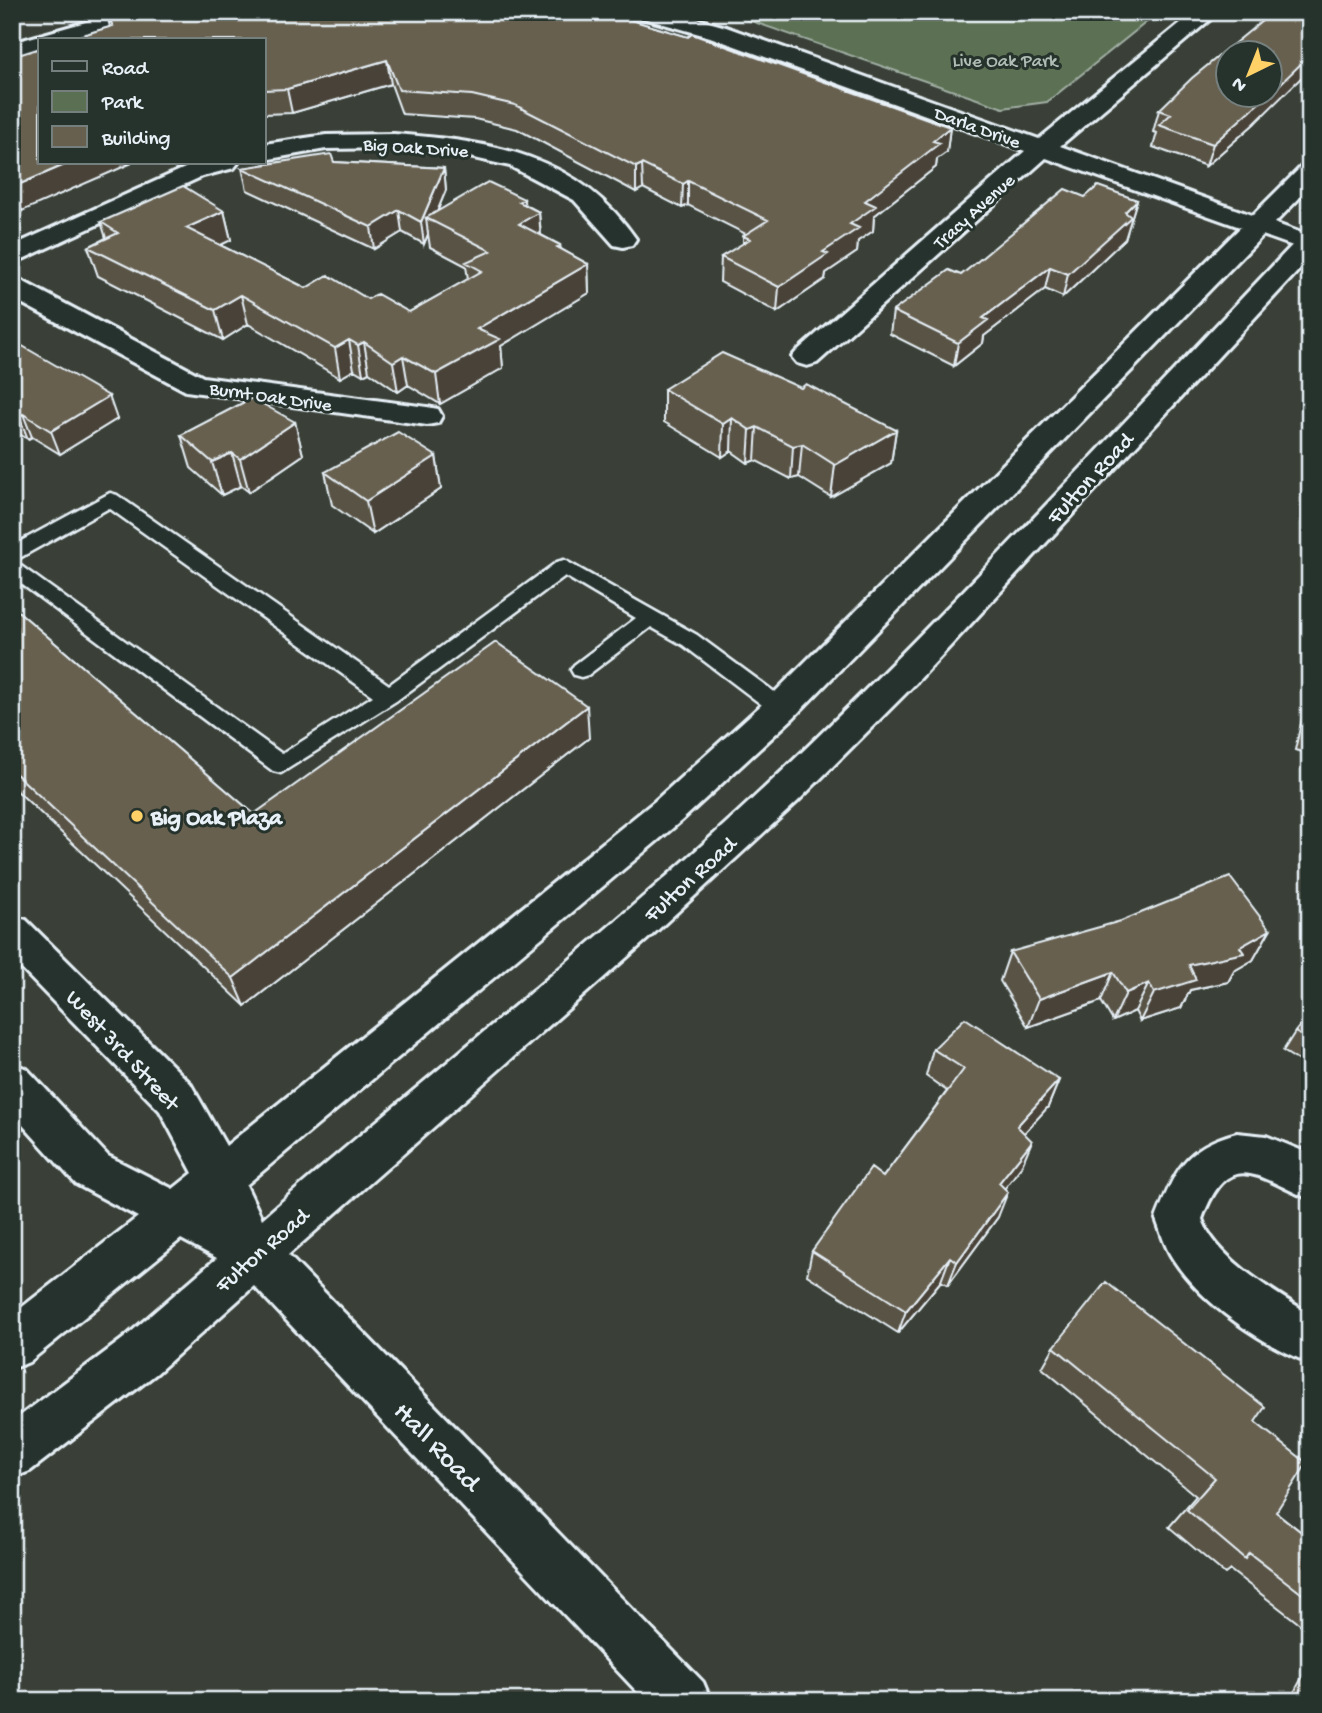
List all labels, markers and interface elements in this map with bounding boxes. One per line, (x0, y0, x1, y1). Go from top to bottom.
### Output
legend (38, 38, 266, 164)
north arrow (1214, 38, 1284, 108)
park label: Live Oak Park (953, 51, 1059, 74)
text: Road (102, 58, 150, 83)
text: N (1227, 71, 1252, 97)
text: Park (101, 92, 145, 117)
street label: Darla Drive (929, 102, 1023, 156)
text: Building (101, 128, 171, 153)
street label: Big Oak Drive (361, 134, 469, 165)
street label: Tracy Avenue (929, 170, 1021, 256)
street label: Burnt Oak Drive (207, 378, 333, 418)
street label: Fulton Road (1042, 427, 1142, 532)
place label: Big Oak Plaza (150, 806, 283, 833)
marker: Big Oak Plaza (129, 808, 145, 824)
street label: Fulton Road (639, 831, 744, 930)
street label: West 3rd Street (59, 985, 185, 1118)
street label: Fulton Road (210, 1203, 317, 1300)
street label: Hall Road (385, 1397, 488, 1502)

